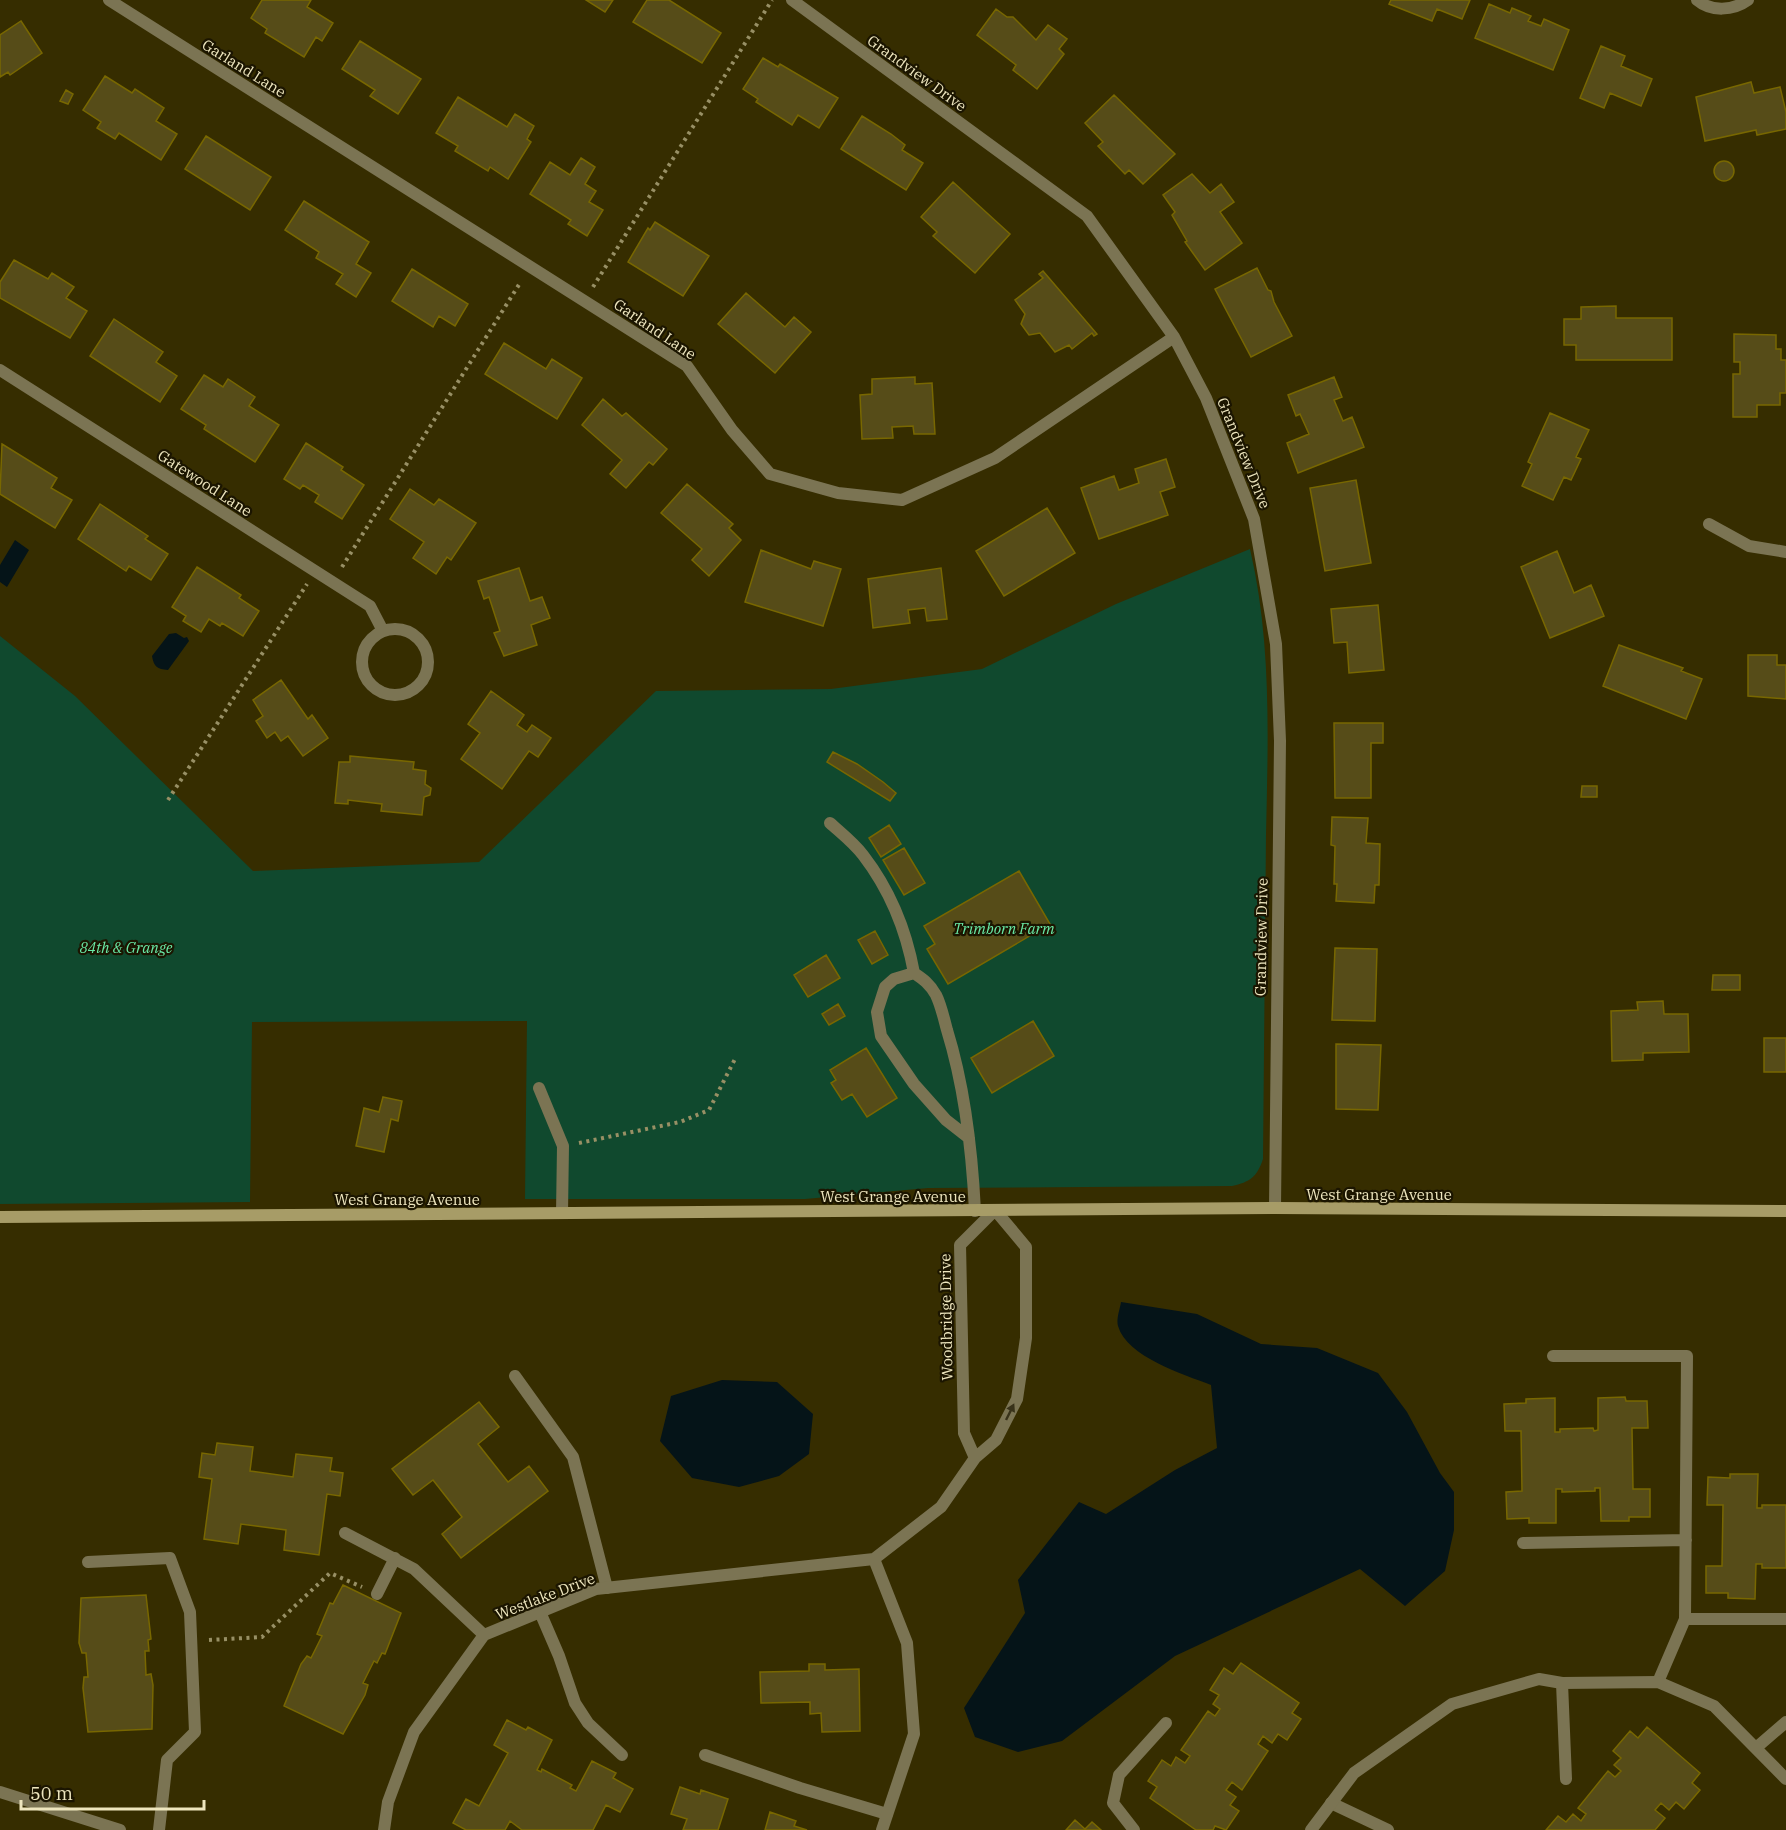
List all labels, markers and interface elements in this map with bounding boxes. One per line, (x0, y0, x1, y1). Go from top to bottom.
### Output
street label: Grandview Drive (864, 31, 970, 115)
street label: Garland Lane (199, 35, 289, 101)
street label: Garland Lane (610, 294, 700, 364)
street label: Grandview Drive (1213, 395, 1275, 511)
street label: Gatewood Lane (154, 446, 256, 520)
street label: Grandview Drive (1250, 878, 1272, 996)
park label: Trimborn Farm (953, 919, 1055, 938)
park label: 84th & Grange (79, 938, 173, 957)
street label: West Grange Avenue (1306, 1185, 1452, 1204)
street label: West Grange Avenue (820, 1187, 966, 1206)
street label: West Grange Avenue (334, 1190, 480, 1209)
street label: Woodbridge Drive (935, 1253, 957, 1381)
one-way arrow (1005, 1403, 1015, 1420)
street label: Westlake Drive (493, 1568, 597, 1624)
scale bar (21, 1773, 204, 1811)
text: 50 m (30, 1782, 73, 1805)

